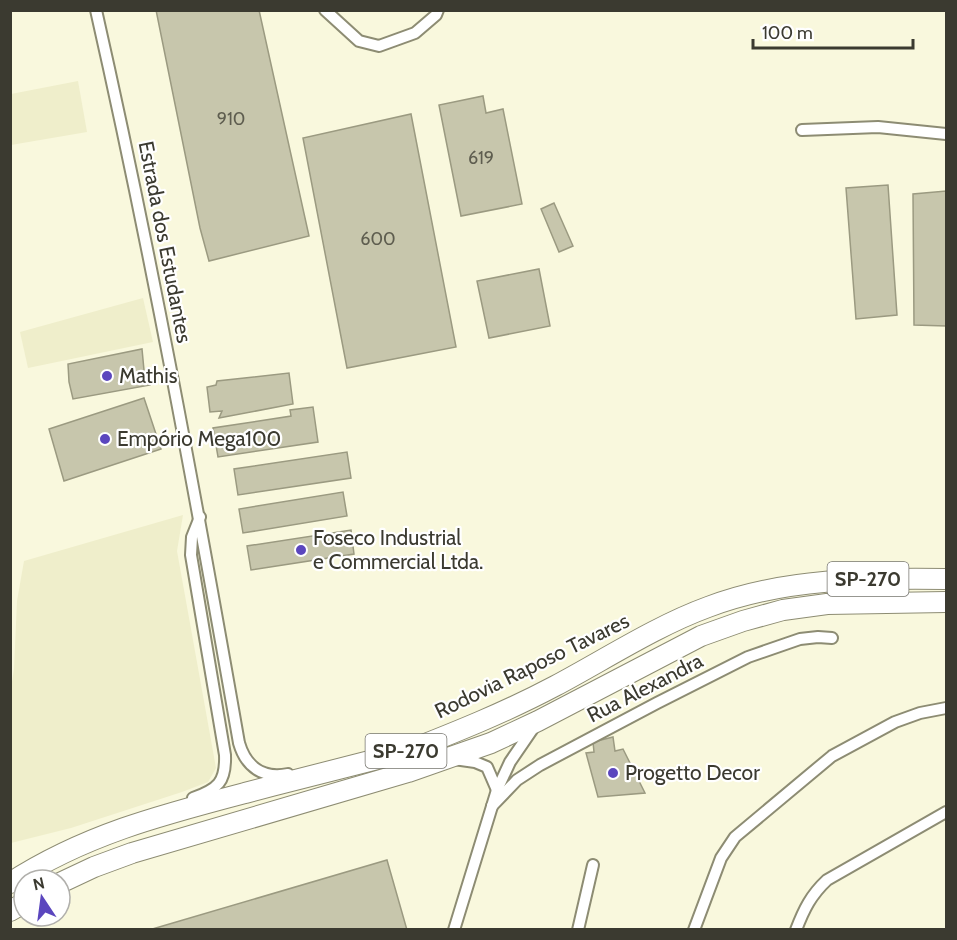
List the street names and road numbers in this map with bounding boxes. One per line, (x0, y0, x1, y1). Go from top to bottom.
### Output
street label: Estrada dos Estudantes (134, 139, 197, 345)
road number: SP-270 (828, 562, 908, 596)
street label: Rodovia Raposo Tavares (431, 607, 633, 723)
street label: Rua Alexandra (583, 648, 707, 727)
road number: SP-270 (366, 734, 446, 768)

